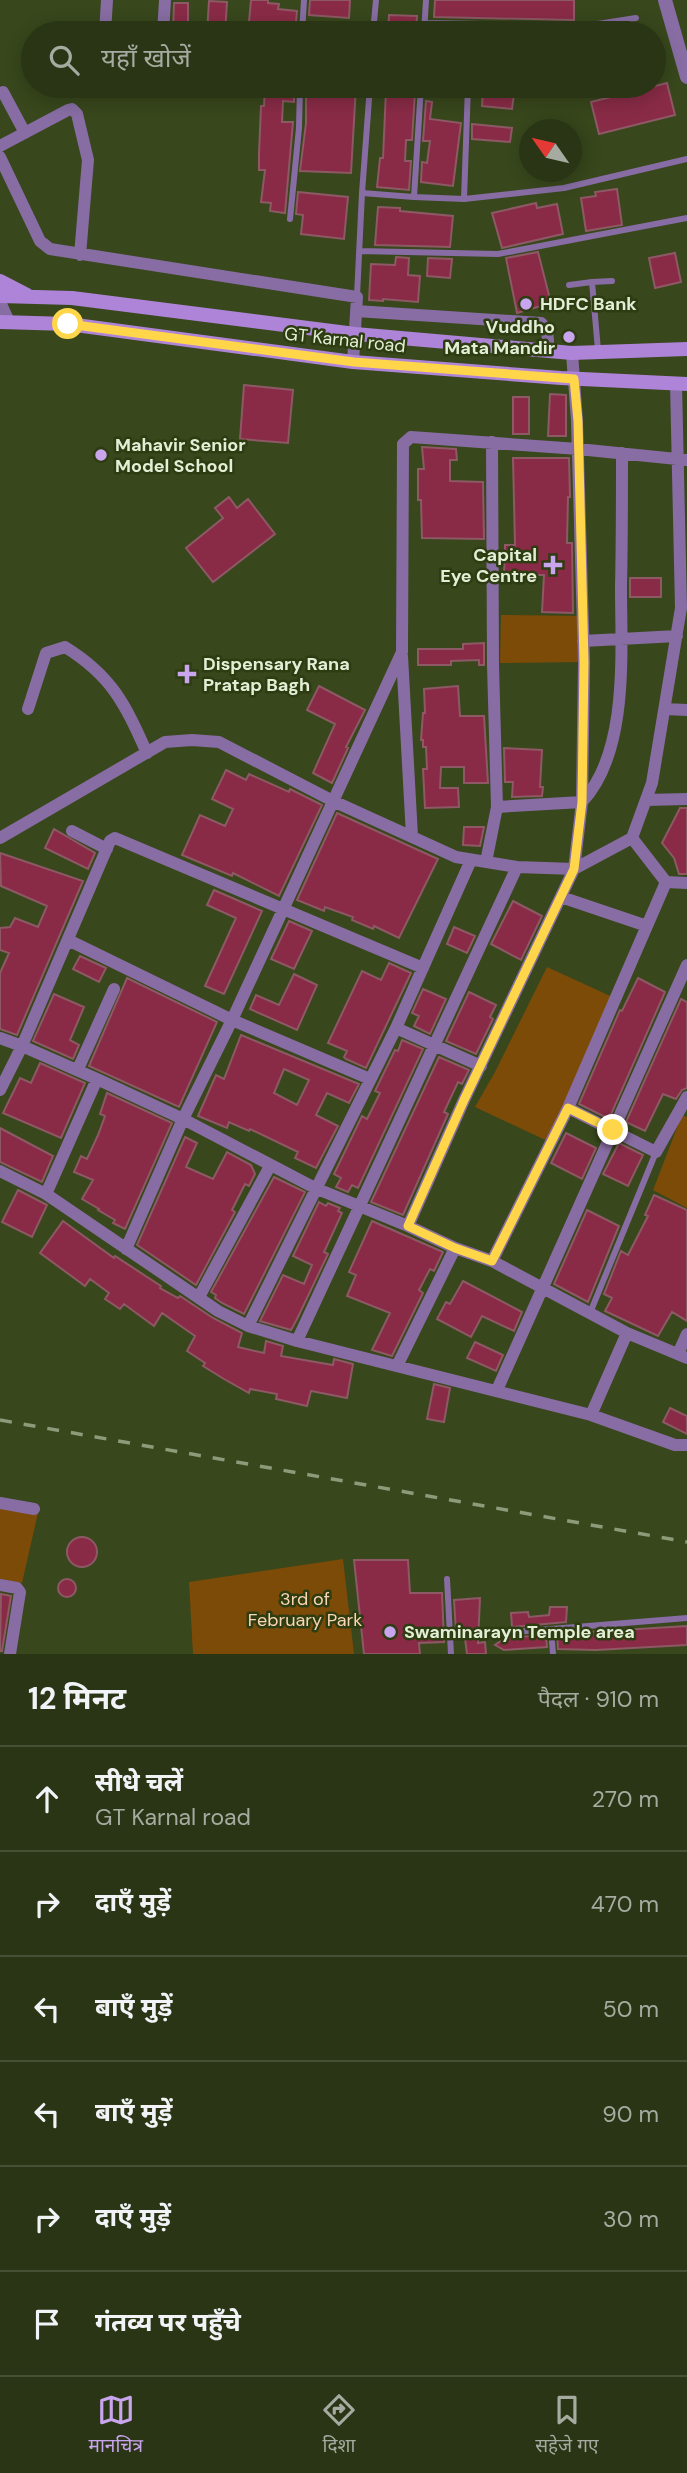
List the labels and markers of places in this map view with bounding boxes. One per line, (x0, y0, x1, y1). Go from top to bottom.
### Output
place label: HDFC Bank (540, 292, 637, 316)
marker: HDFC Bank (518, 296, 534, 312)
place label: Vuddho Mata Mandir (444, 315, 555, 360)
marker: Vuddho Mata Mandir (561, 329, 577, 345)
place label: Mahavir Senior Model School (115, 433, 246, 478)
marker: Mahavir Senior Model School (93, 447, 109, 463)
place label: Capital Eye Centre (440, 543, 537, 588)
marker: Capital Eye Centre (543, 555, 563, 575)
place label: Dispensary Rana Pratap Bagh (203, 652, 350, 697)
marker: Dispensary Rana Pratap Bagh (177, 664, 197, 684)
place label: Swaminarayn Temple area (404, 1620, 635, 1644)
marker: Swaminarayn Temple area (382, 1624, 398, 1640)

